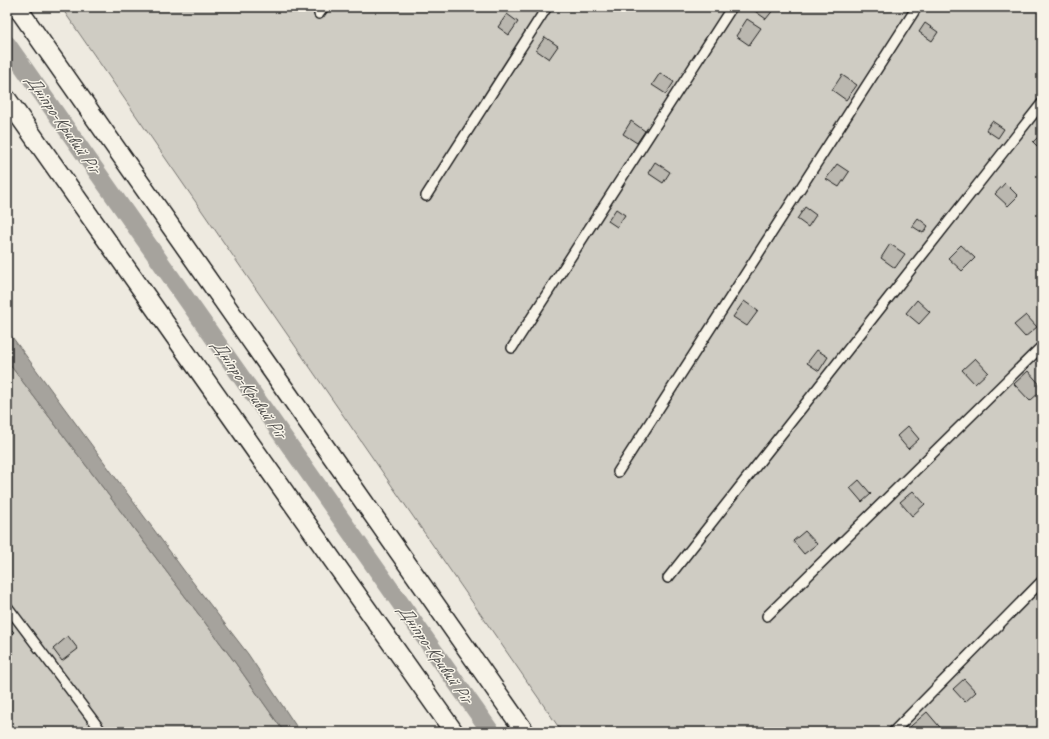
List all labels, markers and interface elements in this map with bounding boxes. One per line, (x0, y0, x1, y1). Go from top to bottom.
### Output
water label: Дніпро-Кривий Ріг (21, 69, 107, 179)
water label: Дніпро-Кривий Ріг (207, 334, 293, 444)
water label: Дніпро-Кривий Ріг (393, 599, 479, 709)

